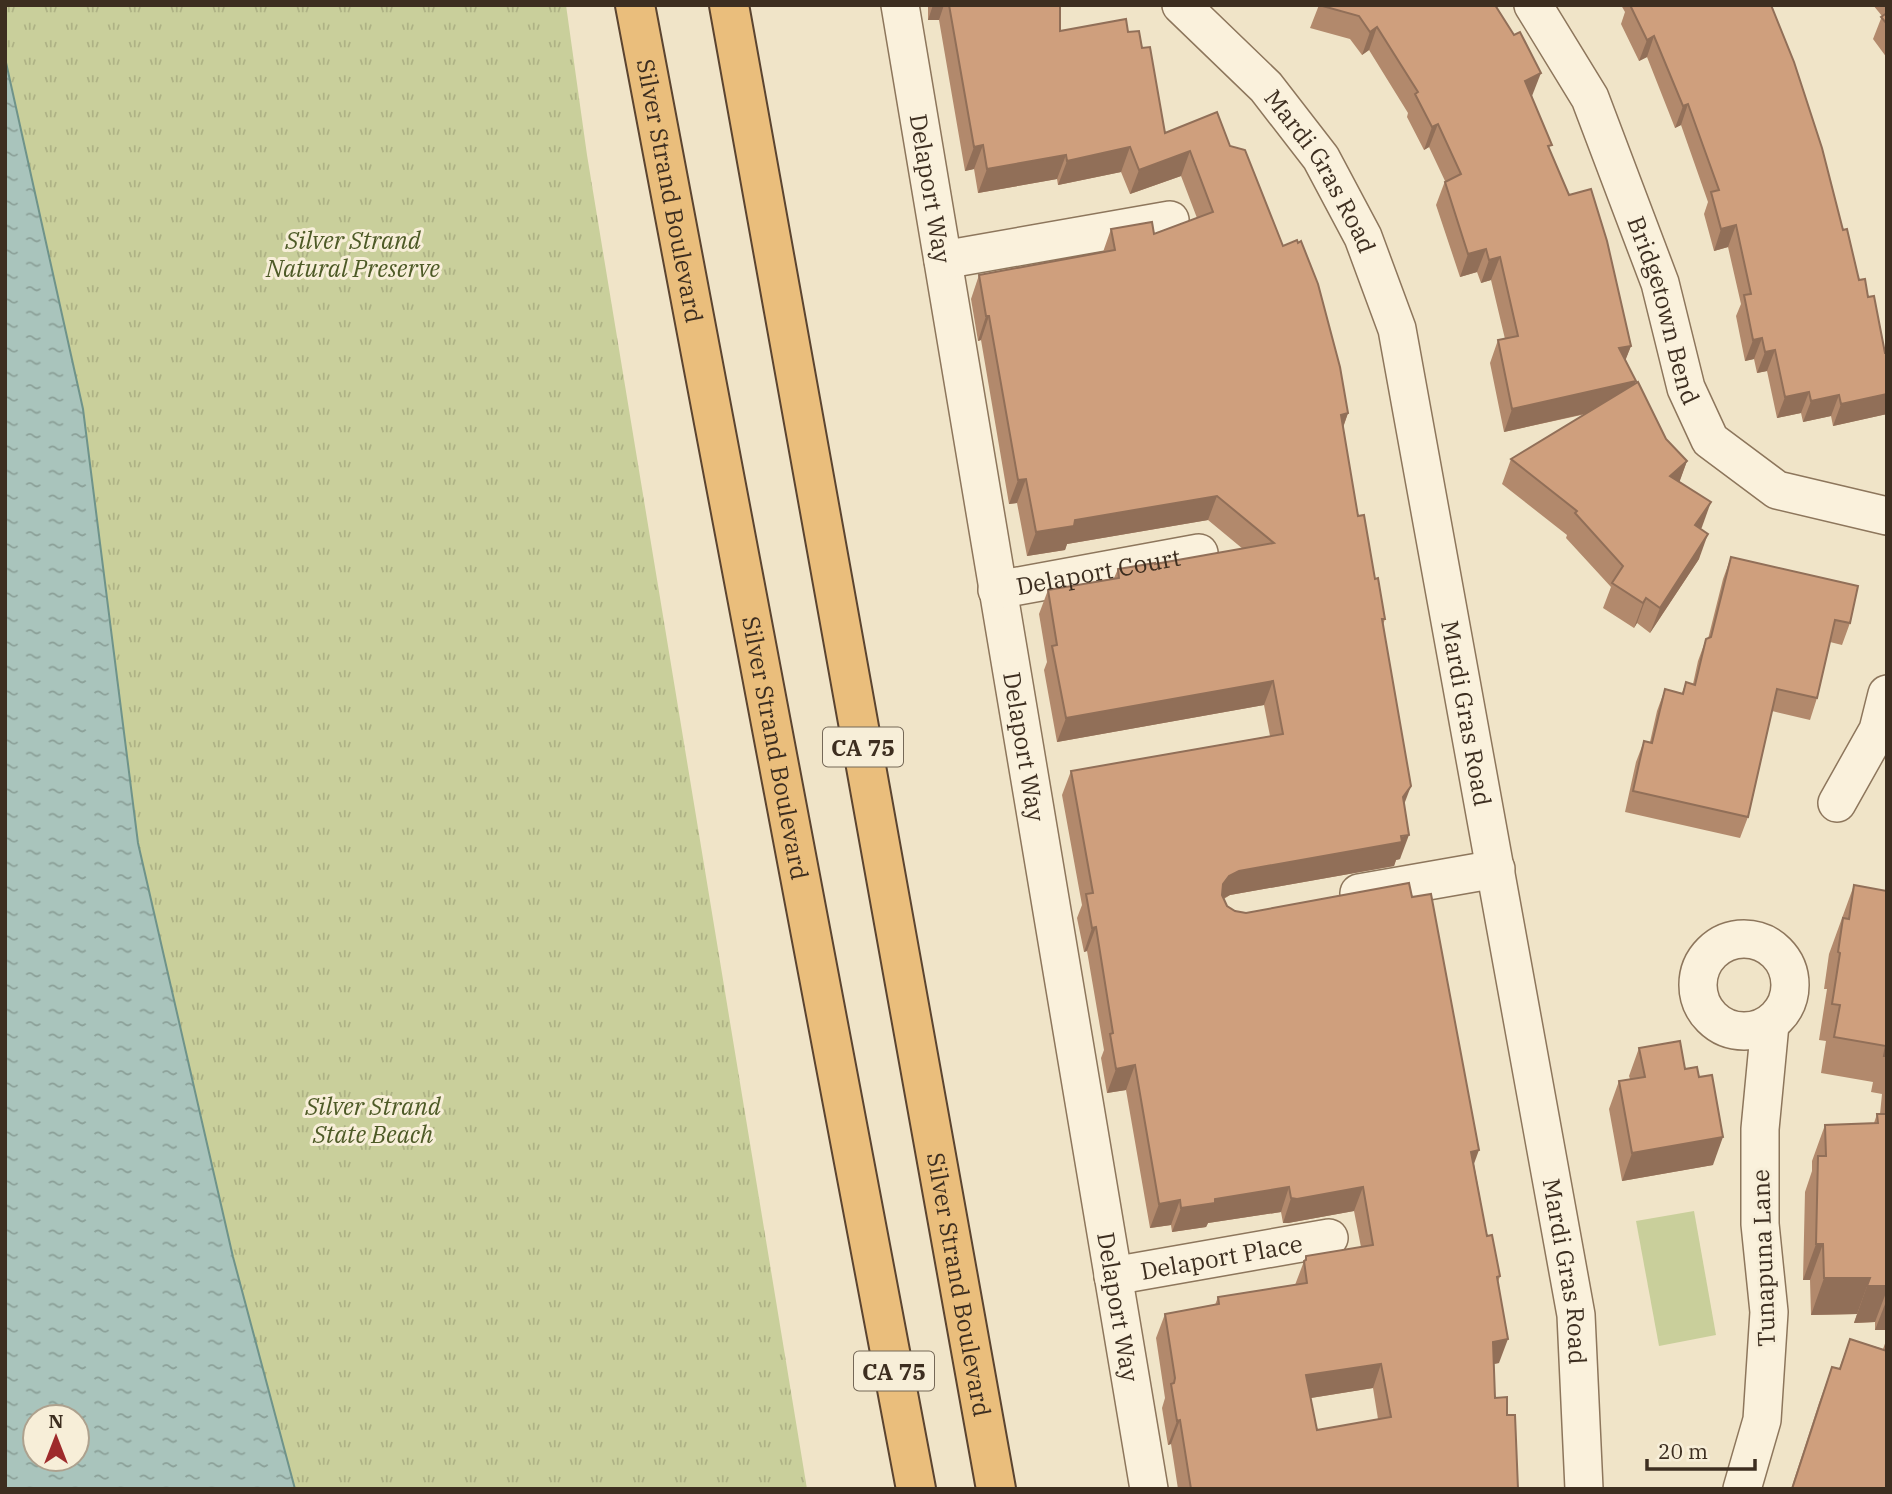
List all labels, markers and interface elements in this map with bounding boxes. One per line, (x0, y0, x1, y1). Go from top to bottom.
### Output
street label: Silver Strand Boulevard (630, 56, 711, 325)
street label: Mardi Gras Road (1258, 83, 1383, 257)
street label: Delaport Way (902, 111, 959, 266)
street label: Bridgetown Bend (1620, 211, 1707, 410)
park label: Silver Strand Natural Preserve (265, 224, 440, 284)
street label: Delaport Court (1013, 541, 1183, 602)
street label: Silver Strand Boulevard (735, 613, 816, 882)
street label: Mardi Gras Road (1434, 618, 1499, 809)
street label: Delaport Way (996, 669, 1053, 824)
road number: CA 75 (823, 727, 903, 766)
park label: Silver Strand State Beach (304, 1090, 442, 1150)
street label: Silver Strand Boulevard (920, 1150, 999, 1419)
street label: Tunapuna Lane (1744, 1169, 1782, 1347)
street label: Mardi Gras Road (1535, 1176, 1594, 1365)
street label: Delaport Place (1138, 1227, 1305, 1287)
street label: Delaport Way (1090, 1230, 1147, 1384)
road number: CA 75 (854, 1352, 934, 1390)
north arrow (21, 1403, 91, 1473)
text: N (48, 1409, 64, 1433)
scale bar (1647, 1428, 1756, 1472)
text: 20 m (1658, 1437, 1708, 1465)

